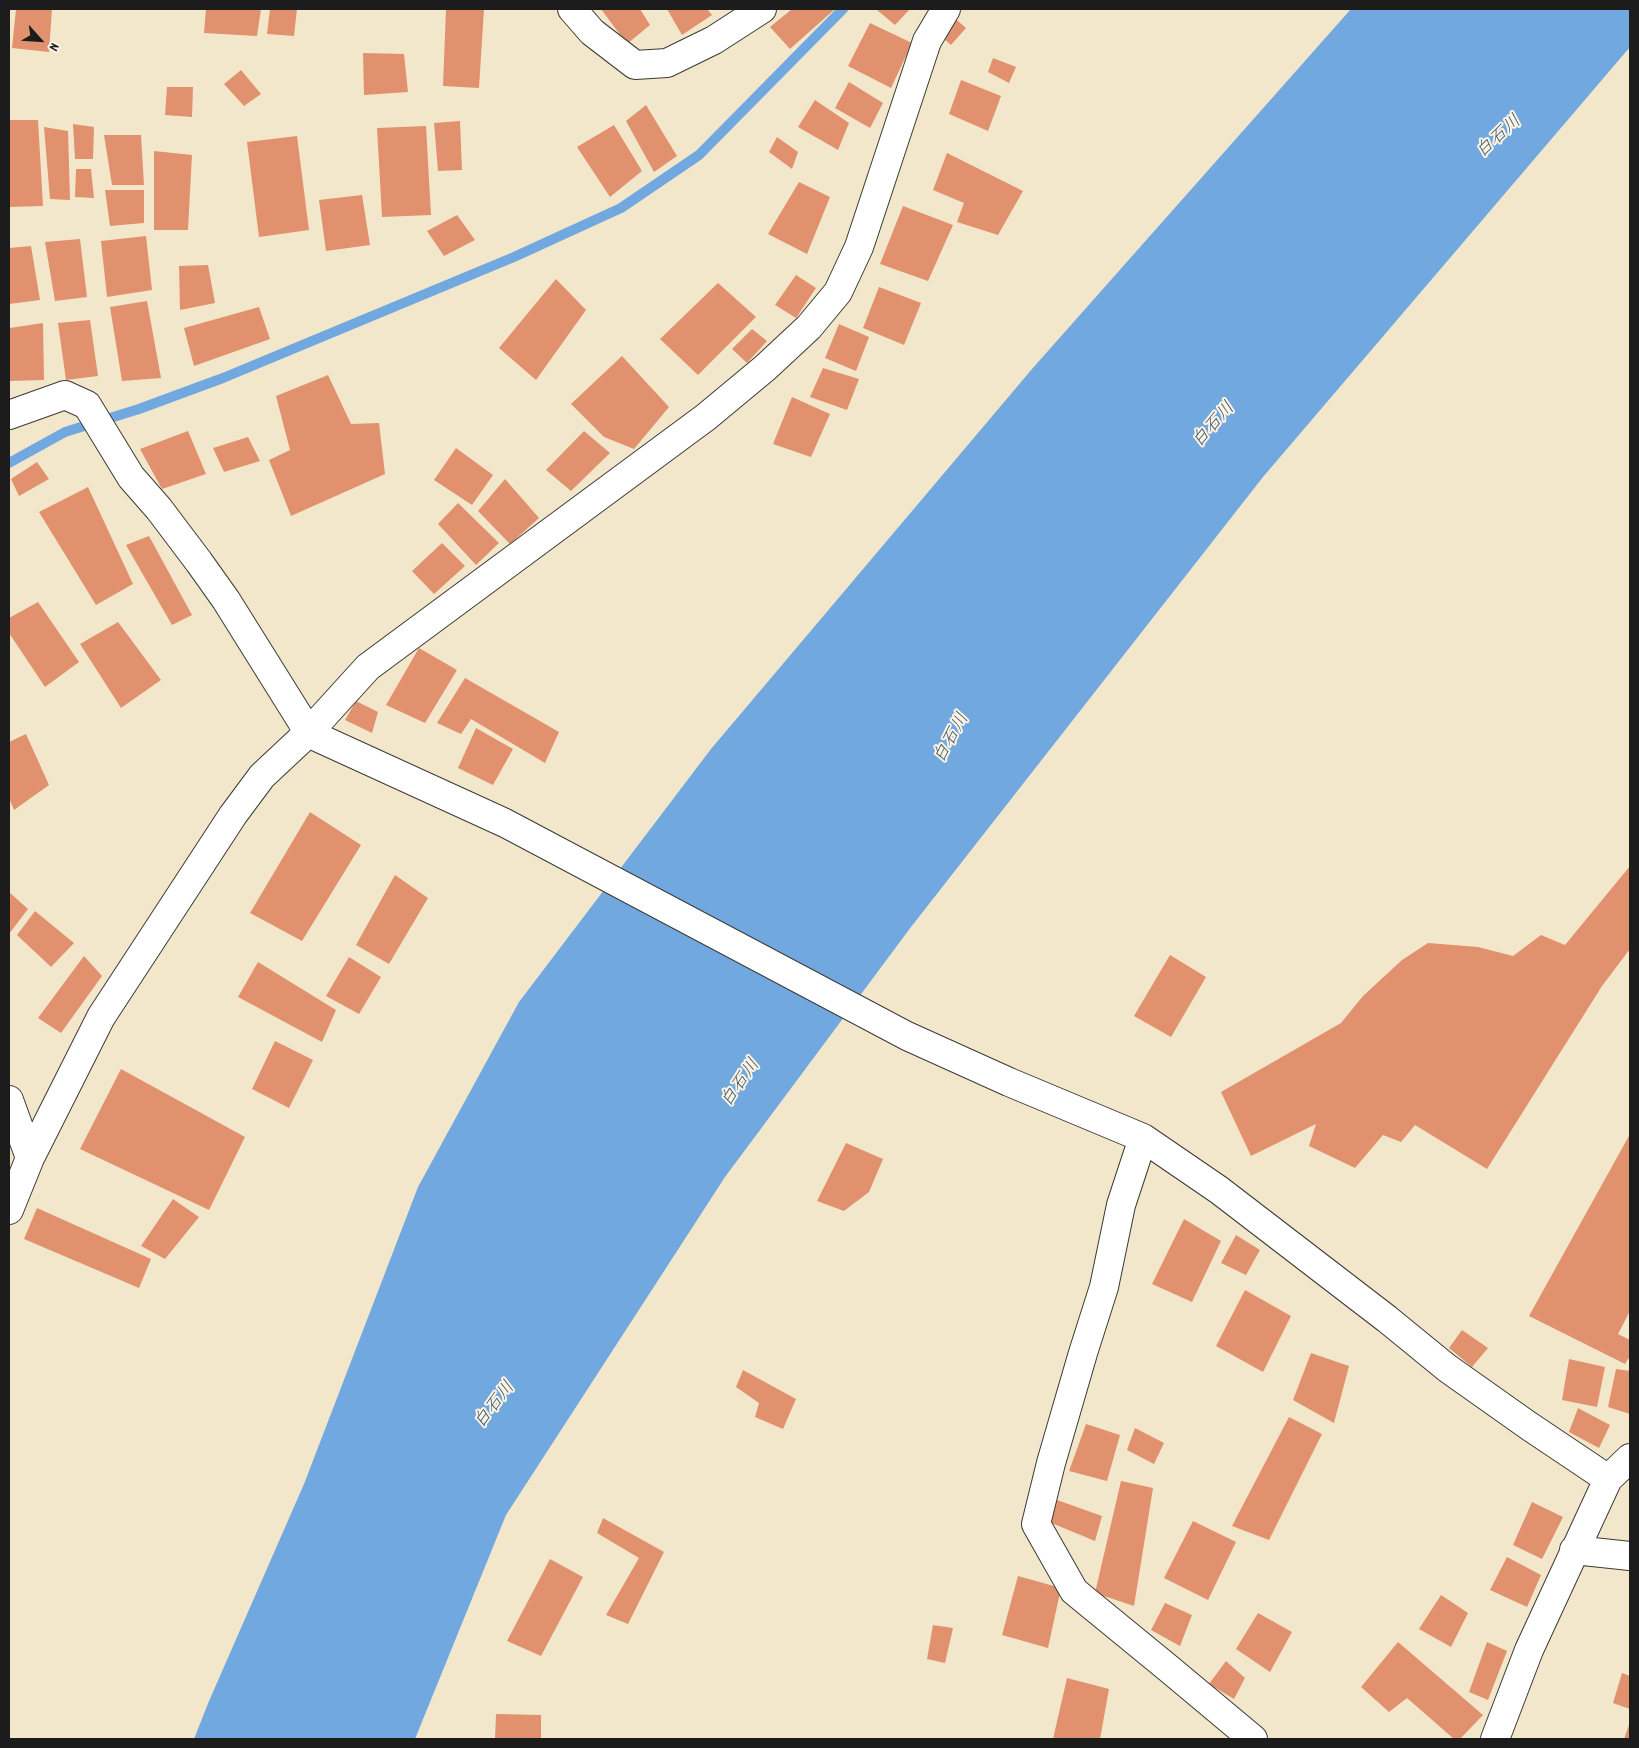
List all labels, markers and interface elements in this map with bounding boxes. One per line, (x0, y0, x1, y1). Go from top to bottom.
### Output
north arrow (15, 15, 65, 65)
text: N (43, 39, 64, 54)
water label: 白石川 (1473, 112, 1527, 164)
water label: 白石川 (1189, 399, 1241, 453)
water label: 白石川 (930, 710, 976, 768)
water label: 白石川 (718, 1056, 766, 1112)
water label: 白石川 (471, 1378, 521, 1434)

